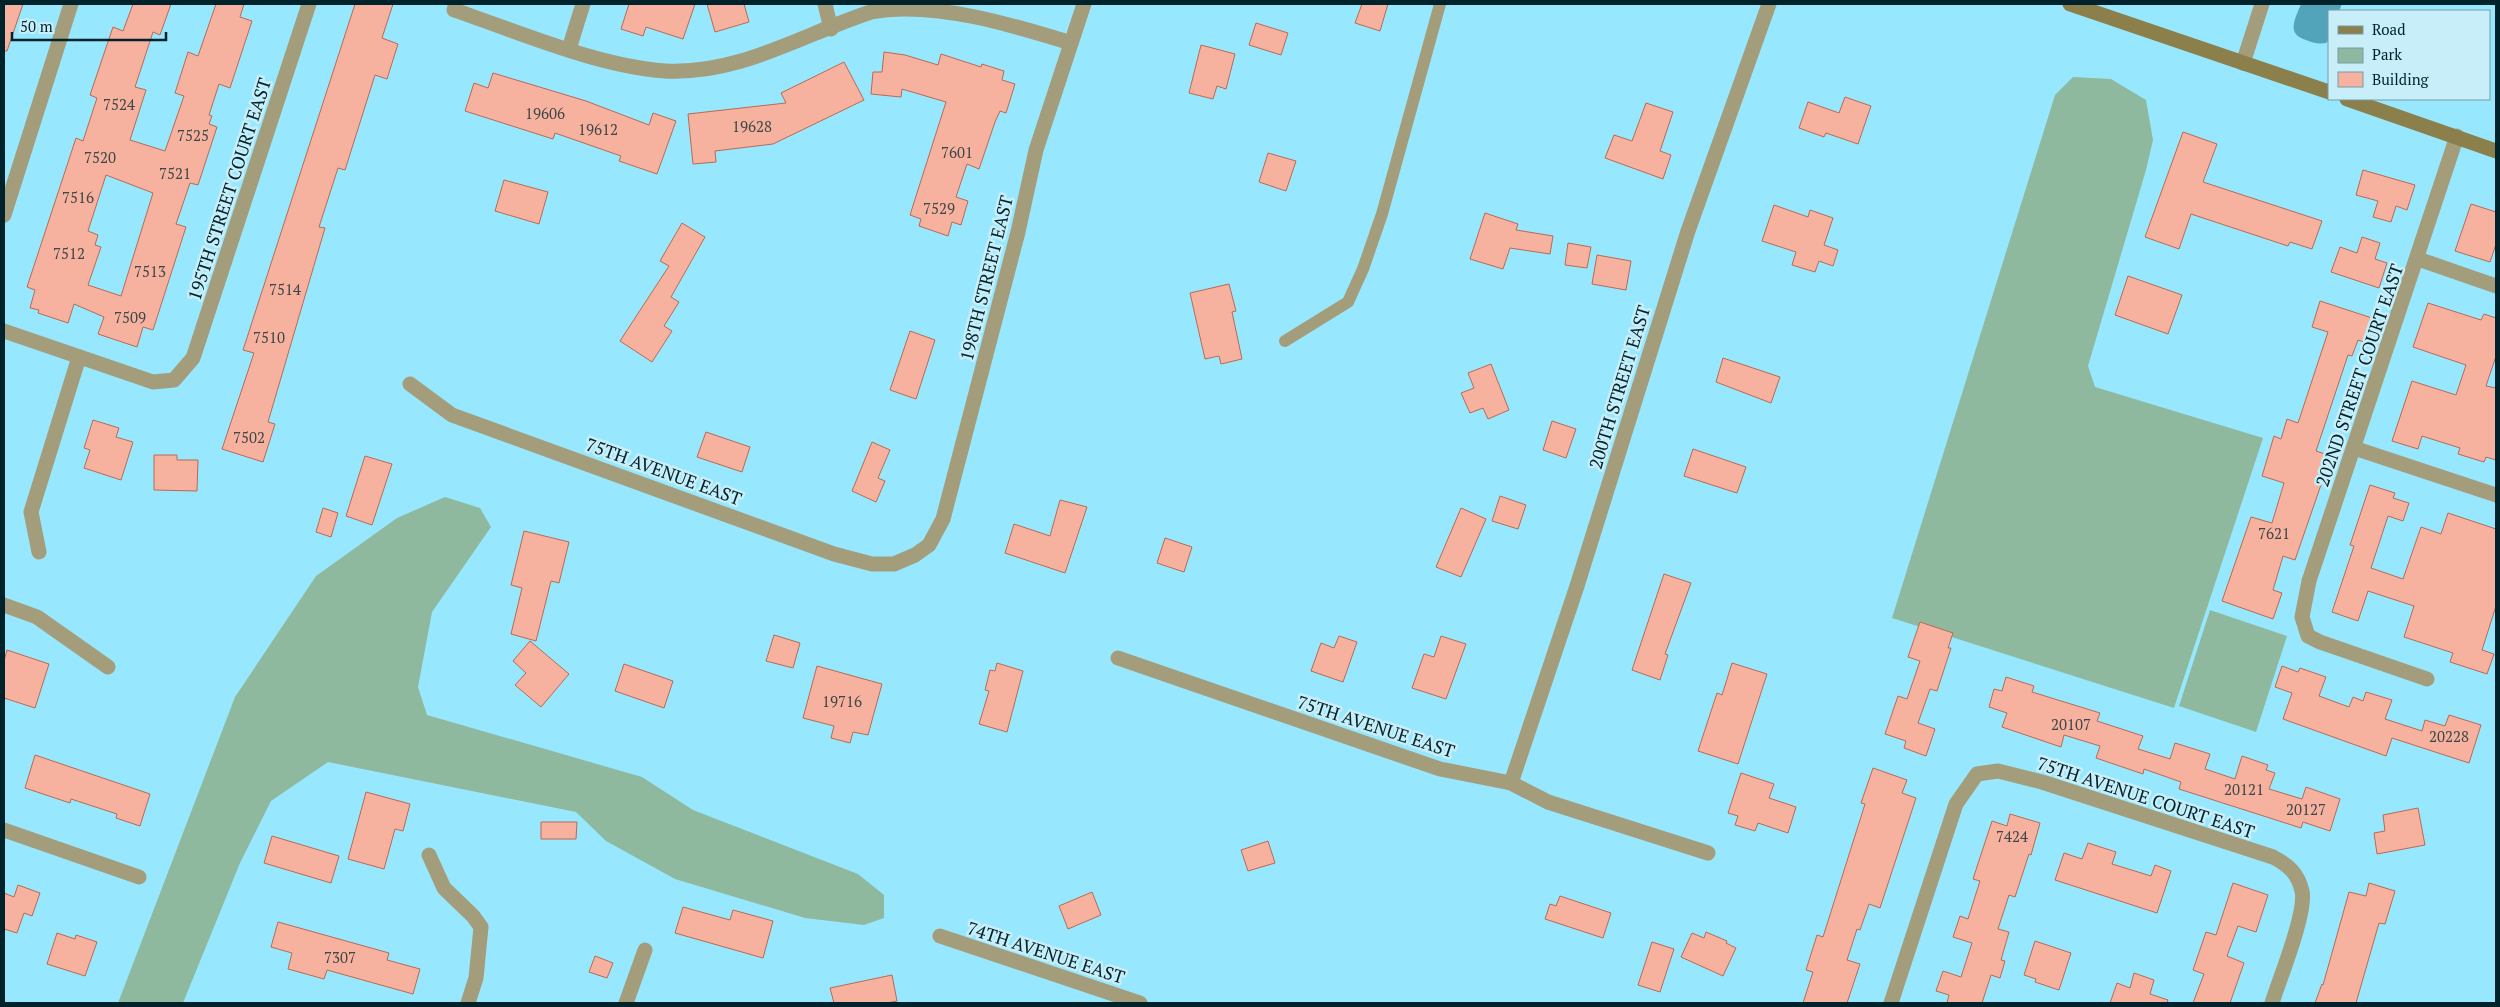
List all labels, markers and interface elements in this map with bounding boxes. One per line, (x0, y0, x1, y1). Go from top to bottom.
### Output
scale bar (12, 10, 166, 42)
legend (2328, 10, 2490, 100)
text: 50 m (20, 16, 53, 36)
text: Road (2372, 19, 2405, 39)
text: Park (2372, 44, 2402, 64)
text: Building (2372, 69, 2430, 89)
street label: 195TH STREET COURT EAST (182, 75, 276, 303)
house number: 7524 (103, 94, 135, 114)
house number: 19606 (525, 103, 565, 123)
house number: 19628 (732, 116, 772, 136)
house number: 19612 (578, 119, 618, 139)
house number: 7525 (177, 125, 209, 145)
house number: 7601 (941, 142, 973, 162)
house number: 7520 (84, 147, 116, 167)
house number: 7521 (159, 163, 191, 183)
house number: 7516 (62, 187, 94, 207)
street label: 198TH STREET EAST (954, 193, 1018, 363)
house number: 7529 (923, 198, 955, 218)
house number: 7512 (53, 243, 85, 263)
street label: 202ND STREET COURT EAST (2310, 260, 2408, 490)
house number: 7513 (134, 261, 166, 281)
house number: 7514 (269, 279, 301, 299)
street label: 200TH STREET EAST (1583, 302, 1655, 472)
house number: 7509 (114, 307, 146, 327)
house number: 7510 (253, 327, 285, 347)
house number: 7502 (233, 427, 265, 447)
street label: 75TH AVENUE EAST (583, 432, 745, 510)
house number: 7621 (2258, 523, 2290, 543)
street label: 75TH AVENUE EAST (1294, 689, 1458, 763)
house number: 19716 (822, 691, 862, 711)
house number: 20107 (2051, 714, 2091, 734)
house number: 20228 (2429, 726, 2469, 746)
street label: 75TH AVENUE COURT EAST (2034, 751, 2258, 843)
house number: 20121 (2224, 779, 2264, 799)
house number: 20127 (2286, 799, 2326, 819)
house number: 7424 (1996, 826, 2028, 846)
street label: 74TH AVENUE EAST (964, 915, 1128, 989)
house number: 7307 (324, 947, 356, 967)

